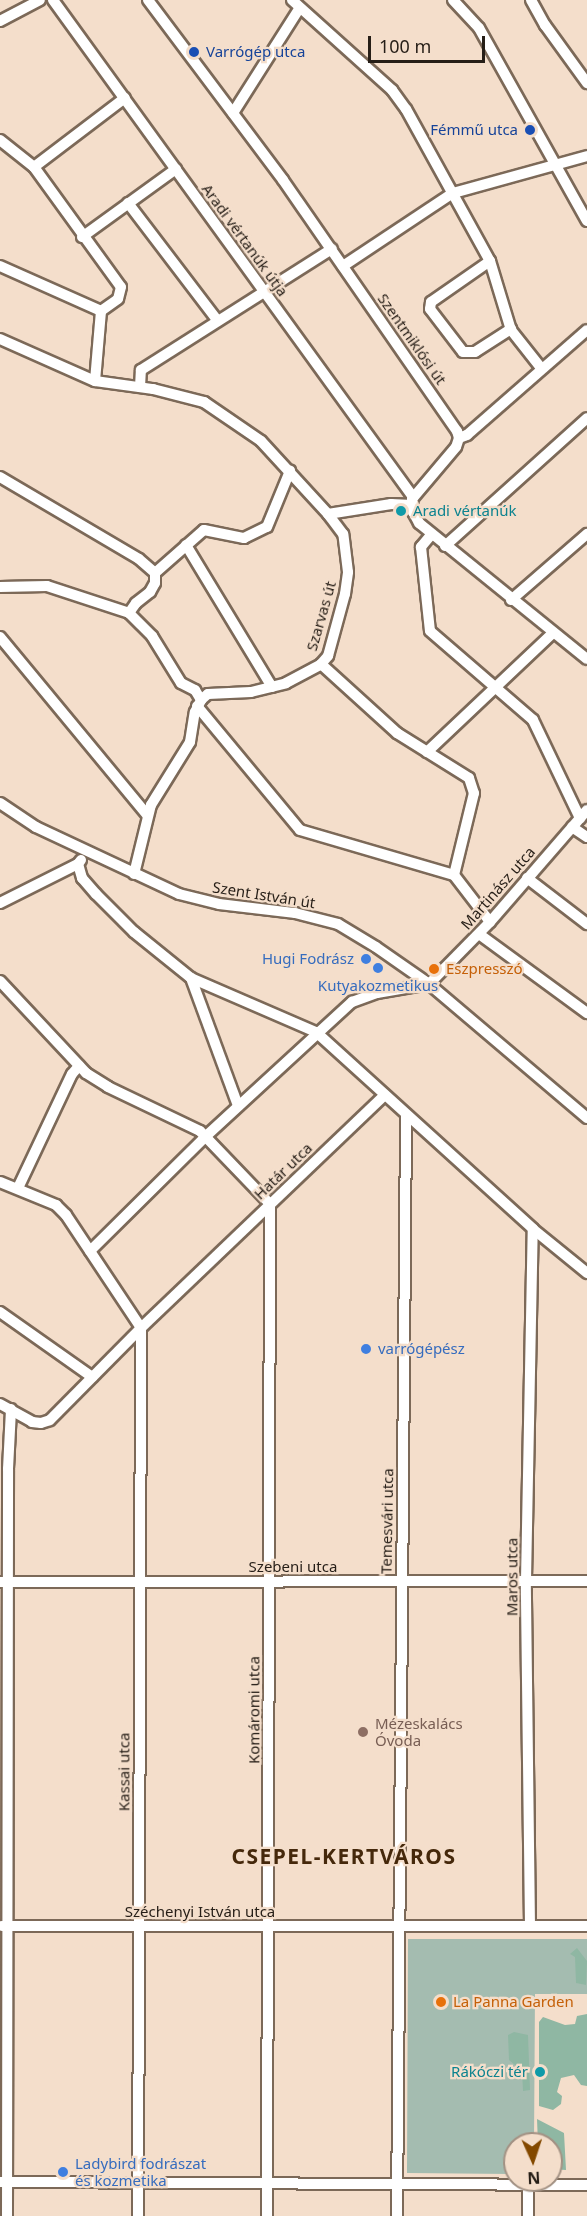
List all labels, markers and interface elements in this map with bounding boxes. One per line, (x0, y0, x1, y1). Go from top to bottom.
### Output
scale bar (371, 24, 488, 62)
text: 100 m (379, 34, 431, 58)
place label: Varrógép utca (206, 43, 305, 61)
marker: Varrógép utca (187, 45, 201, 59)
place label: Fémmű utca (430, 121, 518, 139)
marker: Fémmű utca (523, 123, 537, 137)
street label: Aradi vértanúk útja (198, 180, 292, 300)
street label: Szentmiklósi út (374, 290, 450, 388)
place label: Aradi vértanúk (413, 502, 517, 520)
marker: Aradi vértanúk (394, 504, 408, 518)
street label: Szarvas út (302, 579, 340, 653)
street label: Martinász utca (457, 843, 539, 933)
street label: Szent István út (211, 878, 317, 912)
place label: Hugi Fodrász (262, 950, 354, 968)
marker: Hugi Fodrász (359, 952, 373, 966)
place label: Eszpresszó (446, 960, 523, 978)
marker: Kutyakozmetikus (371, 961, 385, 975)
marker: Eszpresszó (427, 962, 441, 976)
place label: Kutyakozmetikus (318, 977, 438, 995)
street label: Határ utca (250, 1139, 316, 1203)
place label: varrógépész (378, 1340, 465, 1358)
marker: varrógépész (359, 1342, 373, 1356)
street label: Temesvári utca (377, 1468, 397, 1574)
street label: Maros utca (503, 1538, 521, 1616)
street label: Szebeni utca (249, 1558, 337, 1576)
street label: Komáromi utca (245, 1656, 263, 1764)
place label: Mézeskalács Óvoda (375, 1714, 463, 1749)
marker: Mézeskalács Óvoda (356, 1725, 370, 1739)
street label: Kassai utca (115, 1733, 133, 1811)
district label: CSEPEL-KERTVÁROS (232, 1843, 456, 1869)
street label: Széchenyi István utca (125, 1903, 275, 1921)
place label: La Panna Garden (453, 1993, 574, 2011)
marker: La Panna Garden (434, 1995, 448, 2009)
place label: Rákóczi tér (451, 2063, 528, 2081)
marker: Rákóczi tér (533, 2065, 547, 2079)
north arrow (503, 2132, 563, 2192)
place label: Ladybird fodrászat és kozmetika (75, 2154, 206, 2189)
marker: Ladybird fodrászat és kozmetika (56, 2165, 70, 2179)
text: N (527, 2167, 541, 2189)

